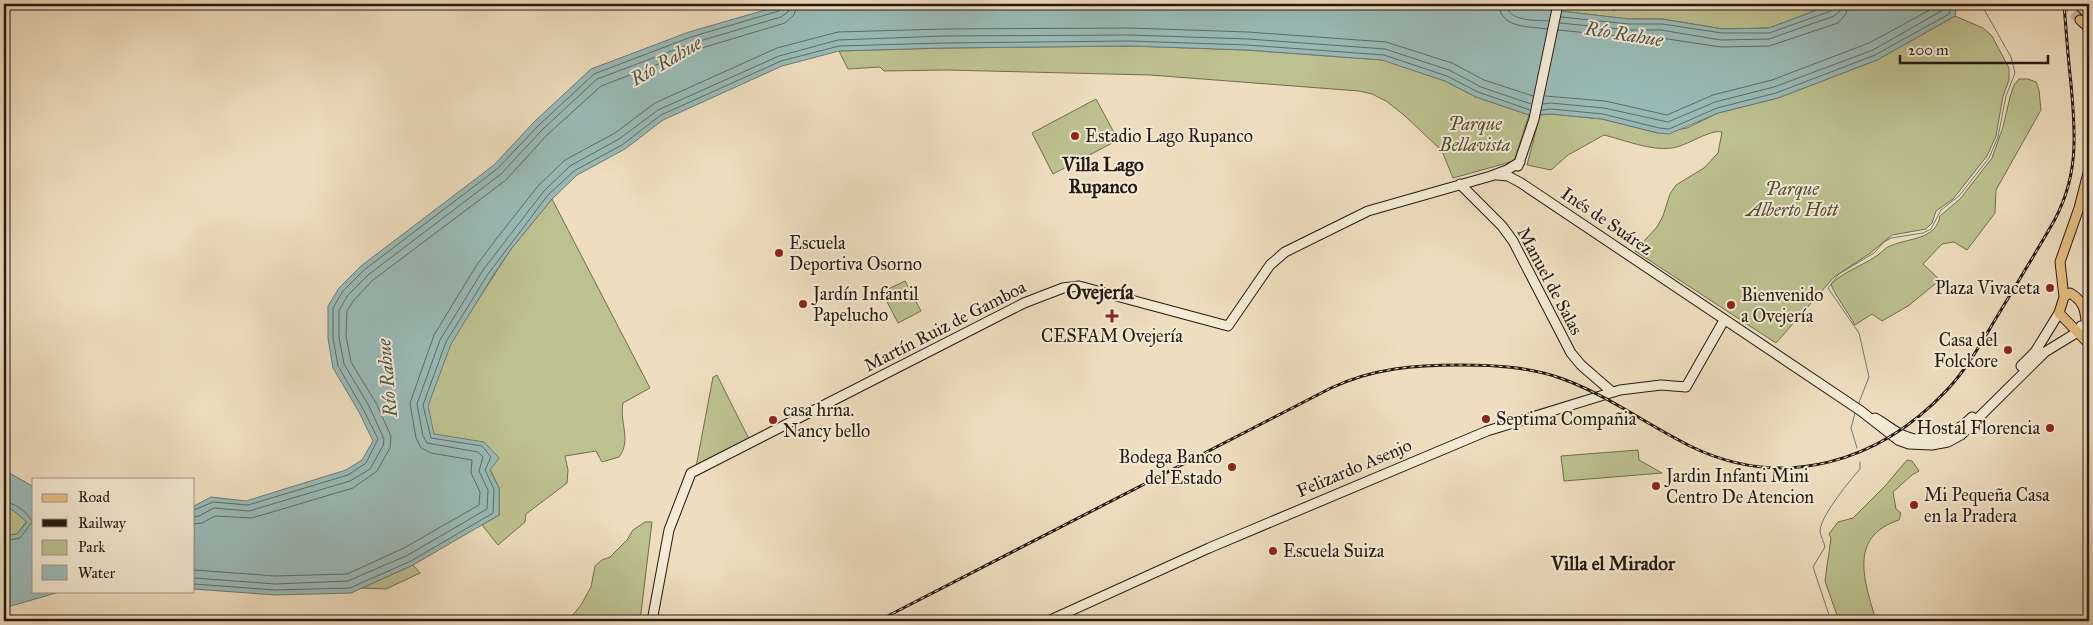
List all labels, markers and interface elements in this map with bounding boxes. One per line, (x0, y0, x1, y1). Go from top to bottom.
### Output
water label: Río Rahue (1583, 16, 1665, 52)
water label: Río Rahue (626, 31, 706, 91)
scale bar (1900, 32, 2048, 64)
text: 200 m (1908, 41, 1949, 59)
park label: Parque Bellavista (1439, 113, 1511, 156)
place label: Estadio Lago Rupanco (1085, 125, 1253, 148)
marker: Estadio Lago Rupanco (1069, 130, 1081, 142)
district label: Villa Lago Rupanco (1061, 153, 1144, 199)
park label: Parque Alberto Hott (1744, 178, 1839, 221)
street label: Inés de Suárez (1557, 182, 1657, 260)
street label: Manuel de Salas (1512, 223, 1588, 339)
place label: Escuela Deportiva Osorno (789, 232, 922, 275)
marker: Escuela Deportiva Osorno (773, 247, 785, 259)
street label: Martín Ruiz de Gamboa (860, 275, 1030, 376)
place label: Plaza Vivaceta (1935, 277, 2040, 299)
district label: Ovejería (1066, 280, 1134, 305)
marker: Plaza Vivaceta (2044, 282, 2056, 294)
place label: Jardín Infantil Papelucho (811, 283, 919, 326)
place label: Bienvenido a Ovejería (1741, 284, 1823, 327)
marker: Jardín Infantil Papelucho (797, 298, 809, 310)
marker: Bienvenido a Ovejería (1725, 299, 1737, 311)
marker: CESFAM Ovejería (1105, 309, 1119, 323)
place label: CESFAM Ovejería (1041, 325, 1183, 347)
place label: Casa del Folckore (1934, 329, 1998, 372)
water label: Río Rahue (372, 337, 402, 419)
marker: Casa del Folckore (2002, 344, 2014, 356)
place label: casa hrna. Nancy bello (783, 399, 870, 442)
place label: Septima Compañia (1496, 408, 1637, 430)
marker: Septima Compañia (1480, 413, 1492, 425)
marker: casa hrna. Nancy bello (767, 414, 779, 426)
place label: Hostal Florencia (1916, 417, 2040, 439)
marker: Hostal Florencia (2044, 422, 2056, 434)
street label: Felizardo Asenjo (1293, 434, 1415, 502)
place label: Bodega Banco del Estado (1118, 446, 1222, 489)
marker: Bodega Banco del Estado (1226, 461, 1238, 473)
place label: Jardin Infanti Mini Centro De Atencion (1664, 465, 1814, 508)
legend (32, 478, 195, 592)
marker: Jardin Infanti Mini Centro De Atencion (1650, 480, 1662, 492)
place label: Mi Pequeña Casa en la Pradera (1924, 484, 2050, 527)
text: Road (78, 488, 110, 506)
marker: Mi Pequeña Casa en la Pradera (1908, 499, 1920, 511)
text: Railway (78, 514, 127, 532)
text: Park (78, 538, 105, 556)
place label: Escuela Suiza (1283, 540, 1385, 562)
marker: Escuela Suiza (1267, 545, 1279, 557)
district label: Villa el Mirador (1550, 552, 1676, 575)
text: Water (78, 564, 115, 582)

